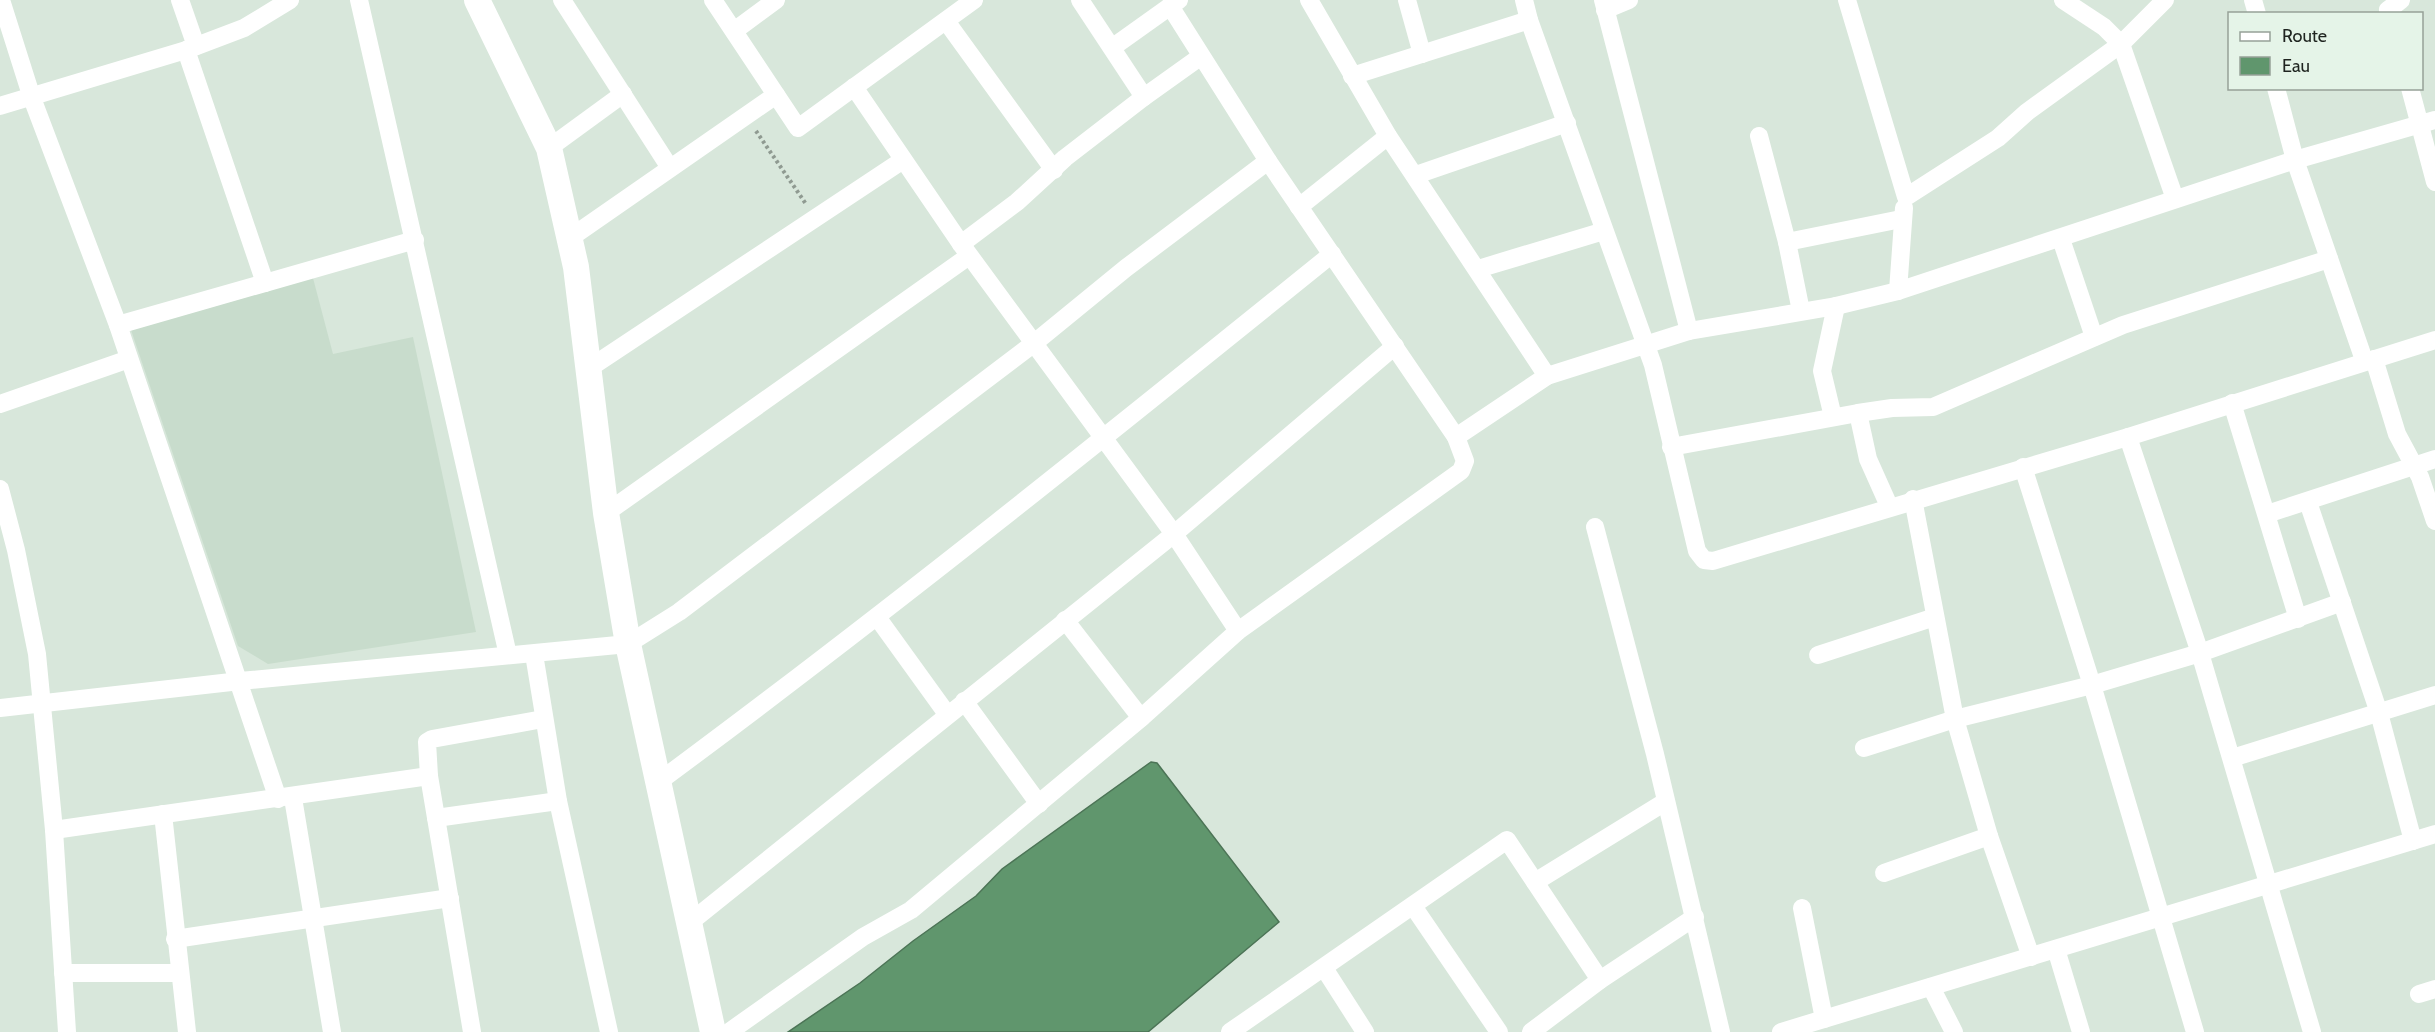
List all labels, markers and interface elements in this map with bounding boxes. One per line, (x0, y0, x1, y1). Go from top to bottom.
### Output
legend (2228, 12, 2423, 90)
text: Route (2282, 25, 2327, 47)
text: Eau (2282, 55, 2310, 77)

